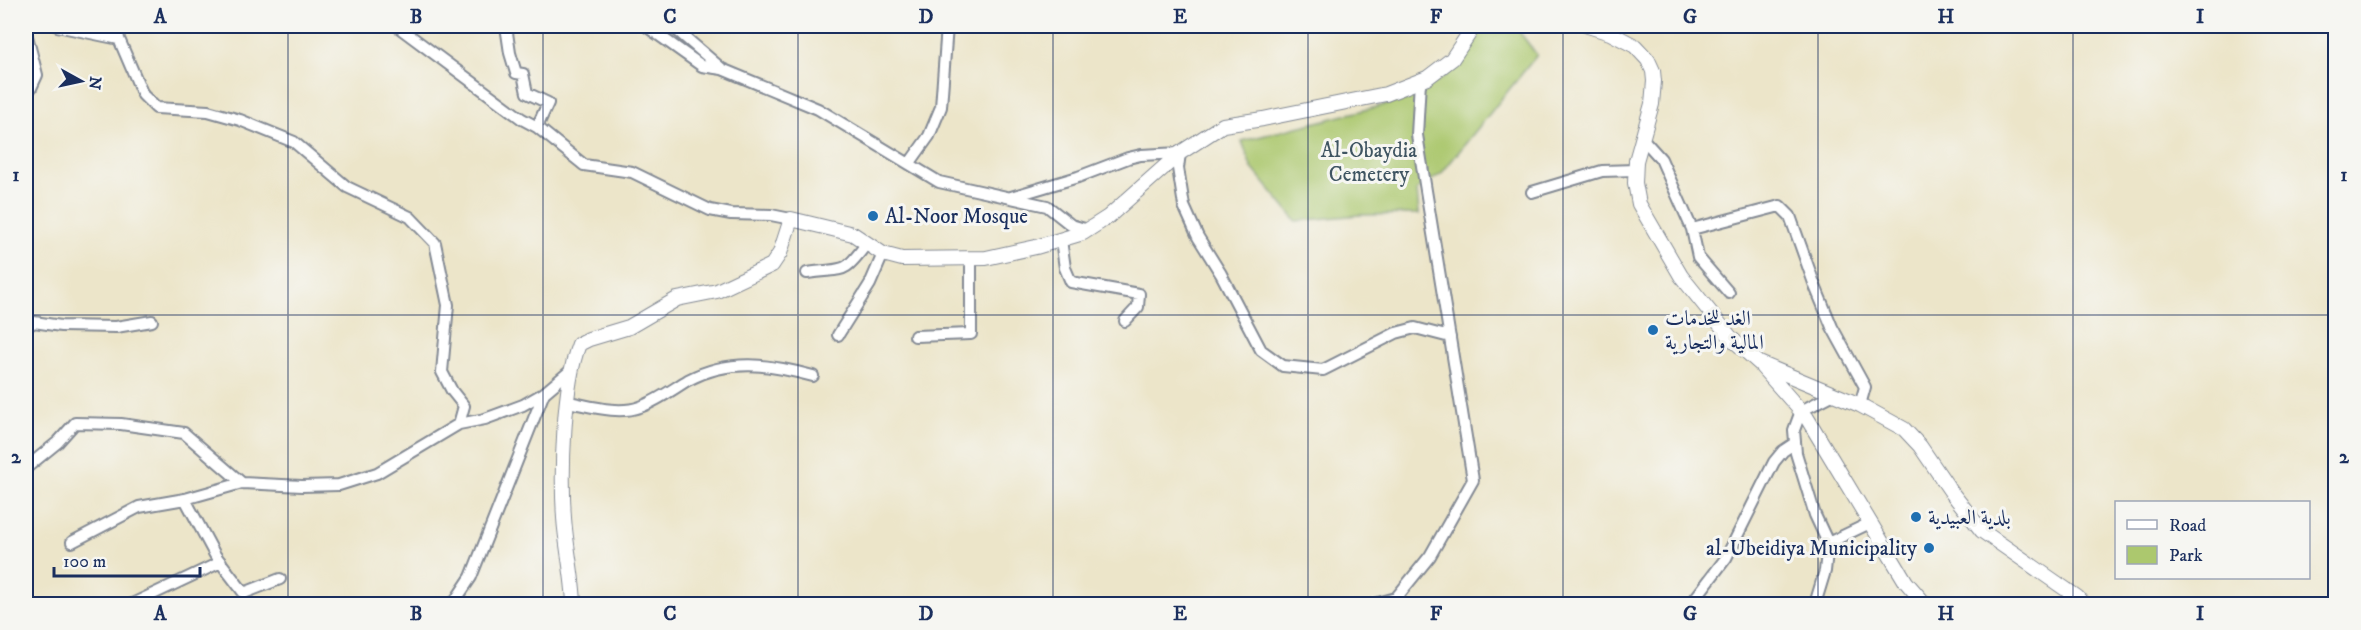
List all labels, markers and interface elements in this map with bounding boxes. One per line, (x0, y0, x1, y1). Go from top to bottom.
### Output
text: A (153, 5, 168, 30)
text: B (410, 5, 422, 30)
text: C (663, 5, 677, 30)
text: D (919, 5, 934, 30)
text: E (1173, 5, 1187, 30)
text: F (1430, 5, 1443, 30)
text: G (1683, 5, 1697, 30)
text: H (1938, 5, 1955, 30)
text: I (2196, 5, 2204, 30)
north arrow (51, 51, 111, 111)
text: N (84, 75, 106, 91)
park label: Al-Obaydia Cemetery (1321, 138, 1417, 188)
text: 1 (12, 163, 20, 188)
text: 1 (2340, 163, 2348, 188)
place label: Al-Noor Mosque (885, 204, 1028, 230)
marker: Al-Noor Mosque (866, 209, 880, 223)
place label: الغد للخدمات المالية والتجارية (1665, 306, 1764, 356)
marker: الغد للخدمات المالية والتجارية (1646, 323, 1660, 337)
text: 2 (11, 445, 22, 470)
text: 2 (2339, 445, 2350, 470)
legend (2115, 501, 2310, 579)
place label: بلدية العبيدية (1928, 505, 2011, 531)
marker: بلدية العبيدية (1909, 510, 1923, 524)
text: Road (2169, 515, 2206, 537)
place label: al-Ubeidiya Municipality (1706, 536, 1918, 562)
scale bar (54, 540, 200, 578)
marker: al-Ubeidiya Municipality (1922, 541, 1936, 555)
text: Park (2169, 545, 2203, 567)
text: 100 m (63, 551, 106, 573)
text: A (153, 602, 168, 627)
text: B (410, 602, 422, 627)
text: C (663, 602, 677, 627)
text: D (919, 602, 934, 627)
text: E (1173, 602, 1187, 627)
text: F (1430, 602, 1443, 627)
text: G (1683, 602, 1697, 627)
text: H (1938, 602, 1955, 627)
text: I (2196, 602, 2204, 627)

